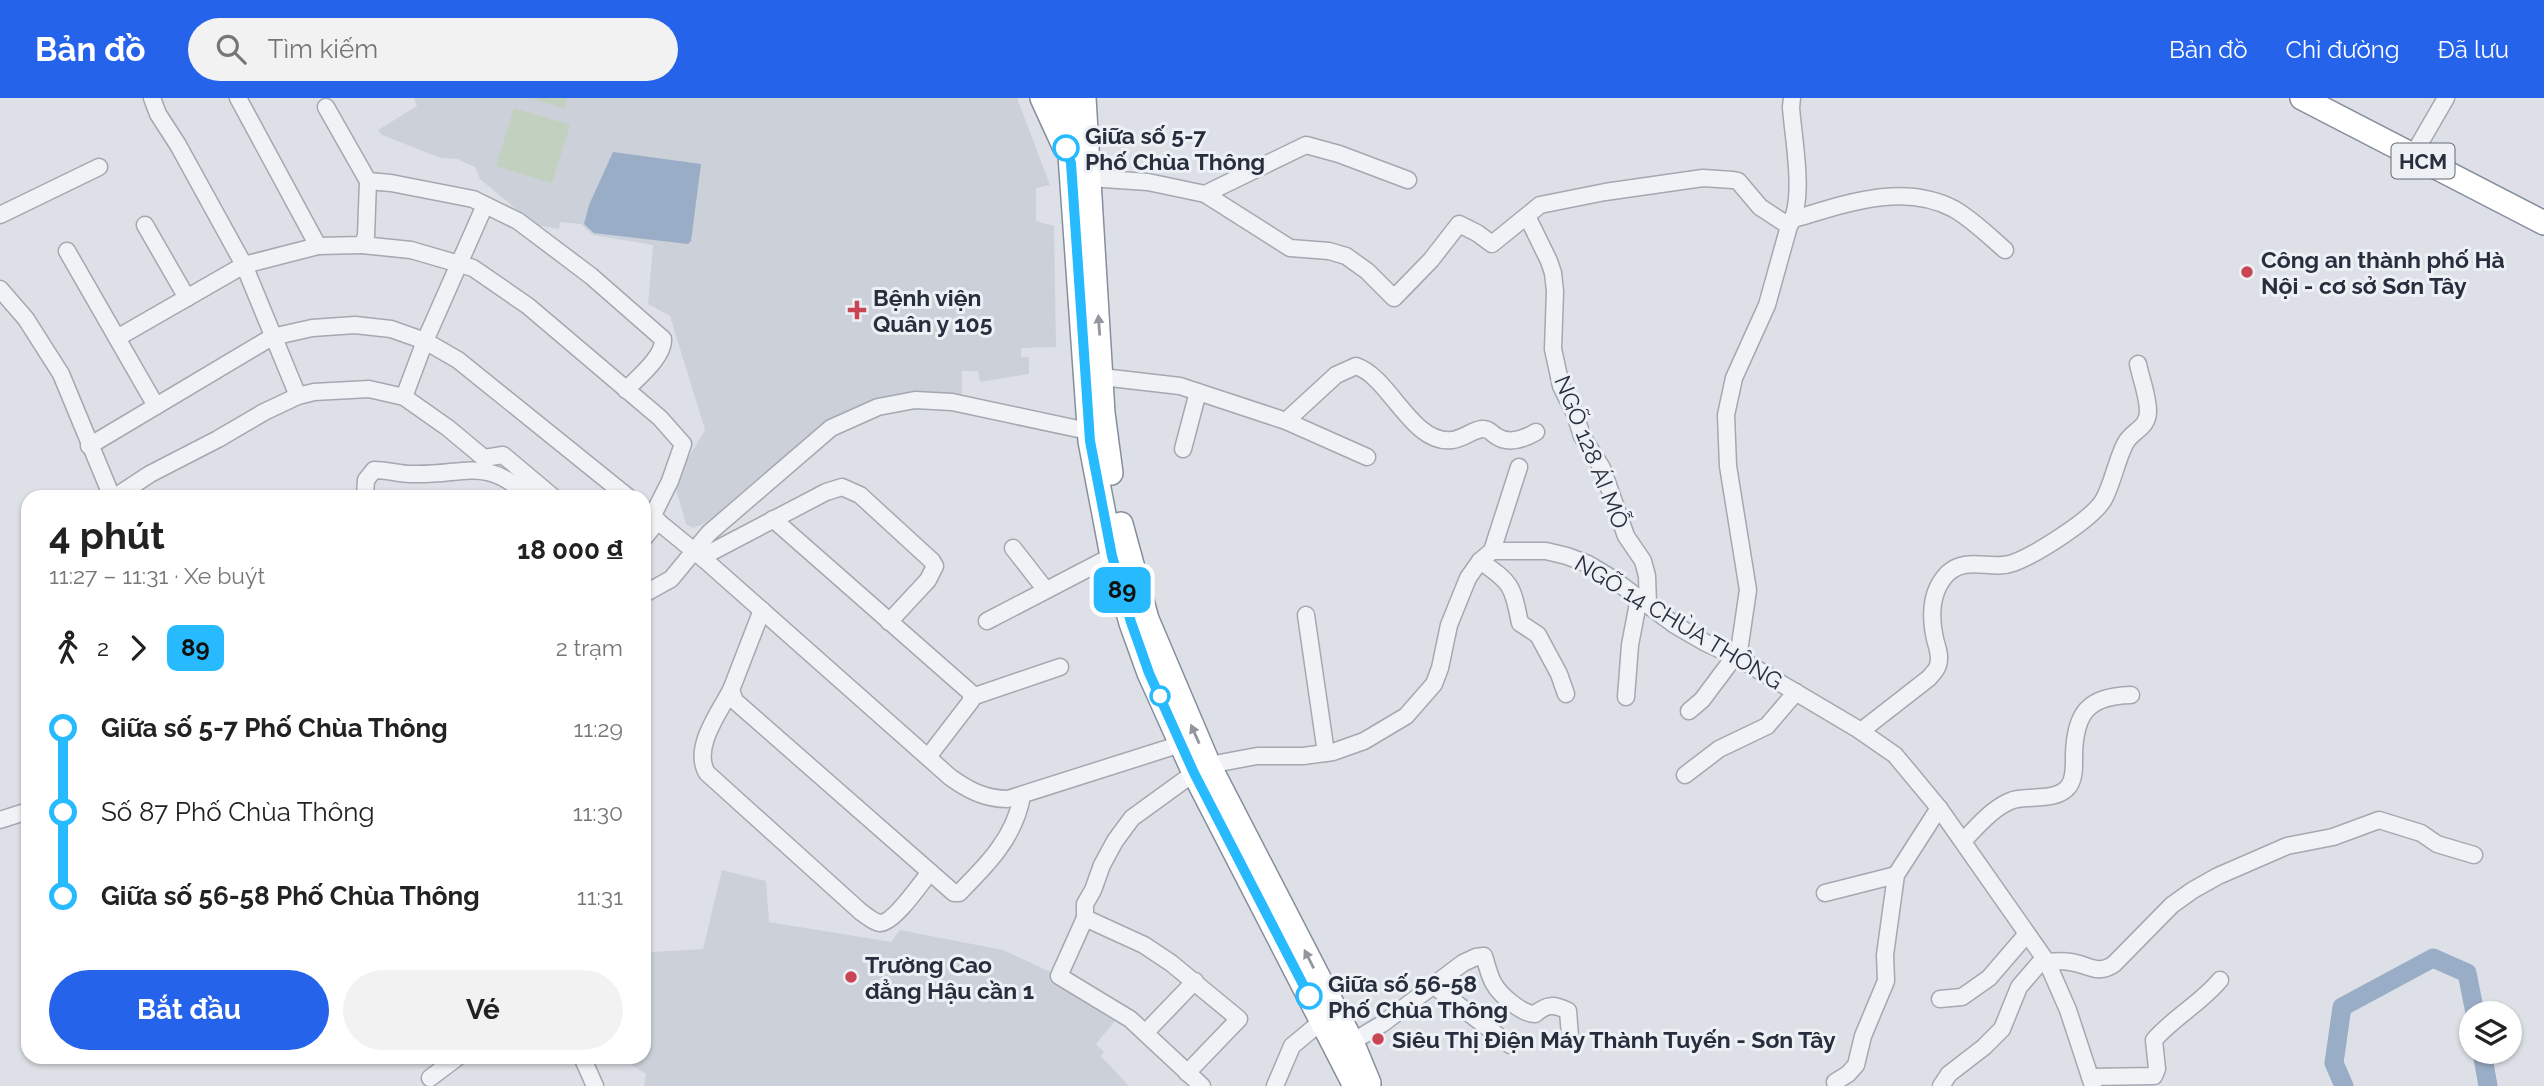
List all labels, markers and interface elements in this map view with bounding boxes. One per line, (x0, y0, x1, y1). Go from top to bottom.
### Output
search box (188, 18, 678, 81)
text: Bản đồ (35, 30, 146, 69)
icon: search (212, 30, 250, 68)
text: Tìm kiếm (268, 34, 378, 64)
text: Bản đồ (2169, 35, 2247, 64)
text: Chỉ đường (2285, 35, 2400, 64)
text: Đã lưu (2438, 35, 2509, 64)
place label: Giữa số 5-7 Phố Chùa Thông (1085, 122, 1265, 175)
marker: Giữa số 5-7 Phố Chùa Thông (1053, 135, 1079, 161)
road number: HCM (2392, 144, 2454, 178)
place label: Công an thành phố Hà Nội - cơ sở Sơn Tây (2261, 246, 2505, 299)
marker: Công an thành phố Hà Nội - cơ sở Sơn Tây (2239, 264, 2255, 280)
place label: Bệnh viện Quân y 105 (873, 284, 993, 337)
marker: Bệnh viện Quân y 105 (847, 300, 867, 320)
one-way arrow (1093, 314, 1104, 336)
street label: NGÕ 128 ÁI MỖ (1549, 371, 1636, 532)
text: 4 phút (49, 513, 165, 558)
text: 18 000 ₫ (517, 535, 623, 565)
street label: NGÕ 14 CHÙA THÔNG (1570, 549, 1788, 695)
text: 11:27 – 11:31 · Xe buýt (49, 562, 265, 589)
line badge: 89 (1090, 567, 1154, 613)
text: 89 (1108, 575, 1136, 604)
icon: walk (49, 629, 87, 667)
icon: forward (119, 629, 157, 667)
text: 89 (181, 633, 210, 662)
text: 2 (97, 634, 109, 661)
text: 2 trạm (556, 634, 623, 661)
unlabelled marker (1150, 686, 1170, 706)
text: Giữa số 5-7 Phố Chùa Thông (101, 713, 448, 743)
text: 11:29 (574, 715, 623, 742)
one-way arrow (1189, 723, 1200, 744)
text: Số 87 Phố Chùa Thông (101, 797, 374, 827)
text: 11:30 (573, 799, 623, 826)
text: Giữa số 56-58 Phố Chùa Thông (101, 881, 480, 911)
text: 11:31 (577, 883, 623, 910)
one-way arrow (1303, 948, 1315, 968)
place label: Trường Cao đẳng Hậu cần 1 (865, 951, 1034, 1004)
marker: Trường Cao đẳng Hậu cần 1 (843, 969, 859, 985)
button: Bắt đầu (49, 970, 329, 1050)
button: Vé (343, 970, 623, 1050)
place label: Giữa số 56-58 Phố Chùa Thông (1328, 970, 1508, 1023)
marker: Giữa số 56-58 Phố Chùa Thông (1296, 983, 1322, 1009)
map controls (2459, 1001, 2522, 1064)
button: layers (2459, 1001, 2522, 1064)
place label: Siêu Thị Điện Máy Thành Tuyến - Sơn Tây (1392, 1026, 1836, 1053)
marker: Siêu Thị Điện Máy Thành Tuyến - Sơn Tây (1370, 1031, 1386, 1047)

